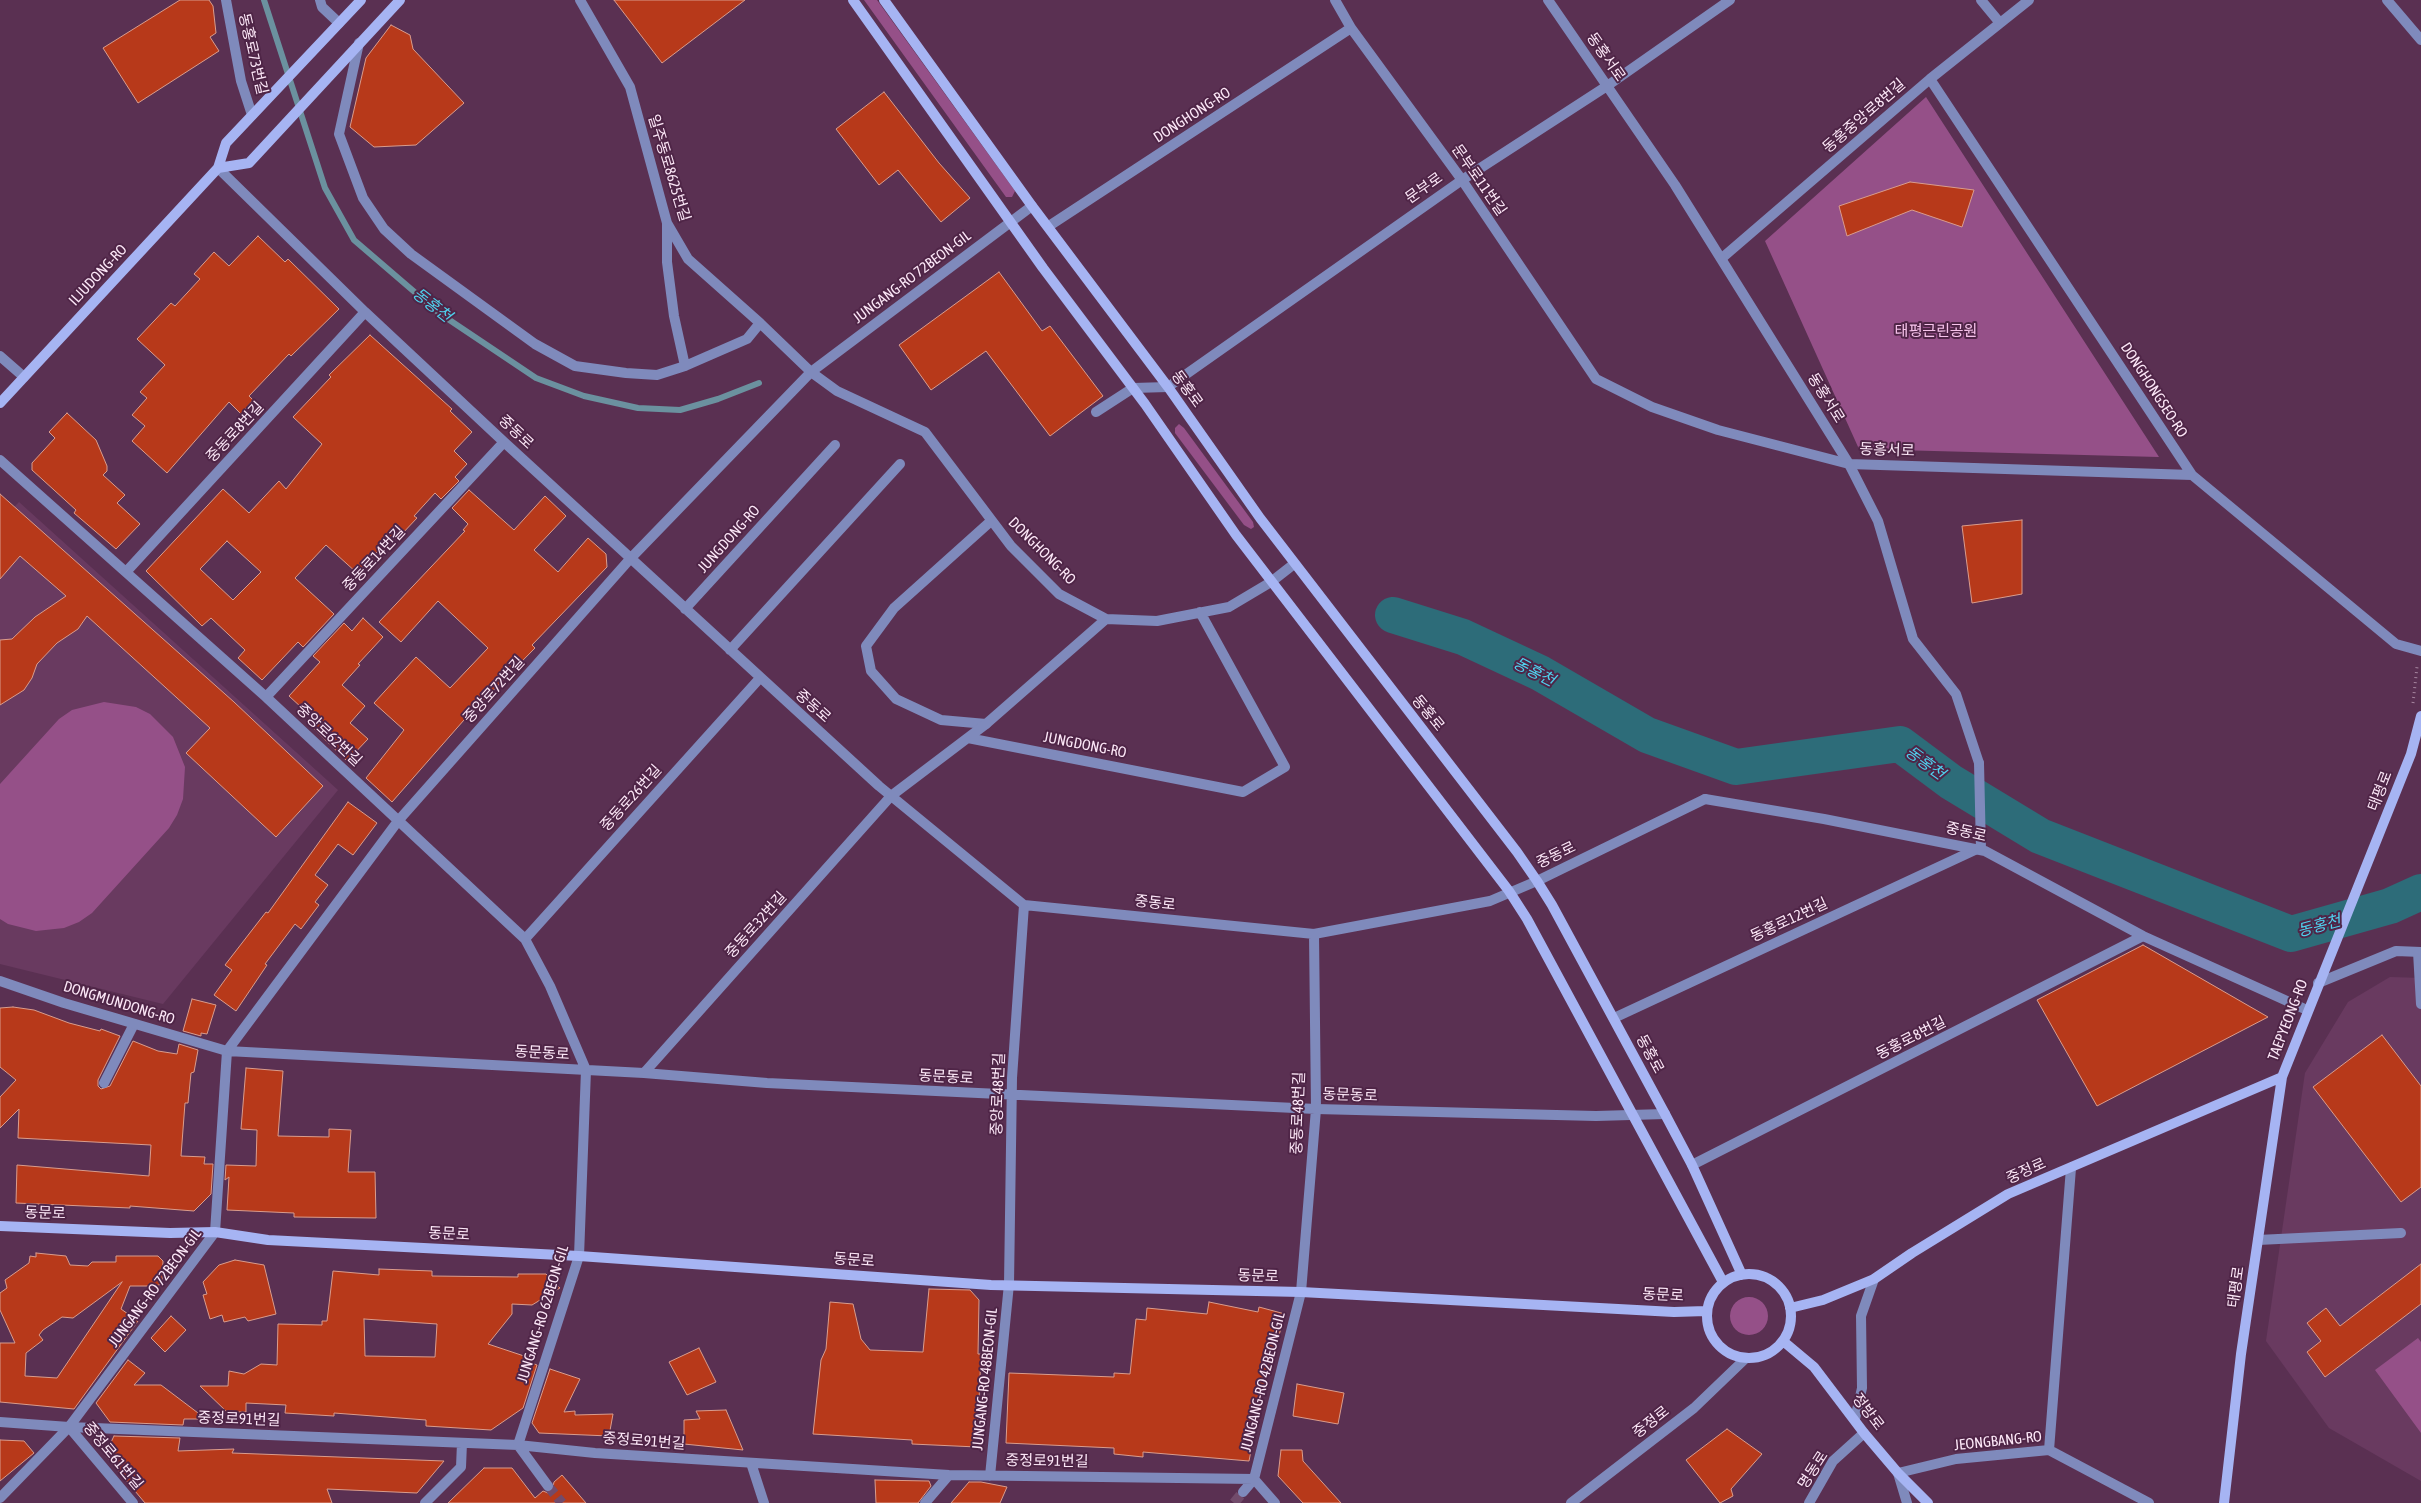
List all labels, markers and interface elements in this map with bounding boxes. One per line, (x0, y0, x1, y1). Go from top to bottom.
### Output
street label: 동홍로73번길 (235, 11, 271, 97)
street label: 동홍서로 (1583, 29, 1629, 85)
street label: 동홍중앙로8번길 (1819, 75, 1909, 157)
street label: DONGHONG-RO (1150, 83, 1234, 147)
street label: 일주동로8625번길 (644, 112, 694, 224)
street label: 문부로11번길 (1448, 141, 1510, 219)
street label: 문부로 (1402, 169, 1446, 207)
street label: JUNGANG-RO 72BEON-GIL (849, 227, 975, 327)
street label: ILJUDONG-RO (65, 241, 131, 309)
water label: 동홍천 (409, 284, 455, 326)
park label: 태평근린공원 (1895, 322, 1977, 340)
street label: DONGHONGSEO-RO (2117, 339, 2191, 441)
street label: 동홍로 (1168, 367, 1206, 411)
street label: 동홍서로 (1804, 370, 1848, 426)
street label: 중동로8번길 (202, 398, 268, 466)
street label: 중동로 (495, 411, 537, 453)
street label: 동흥서로 (1859, 440, 1915, 460)
street label: JUNGDONG-RO (694, 502, 764, 576)
street label: DONGHONG-RO (1004, 513, 1080, 589)
street label: 중동로14번길 (339, 522, 409, 596)
street label: 중앙로72번길 (460, 653, 528, 727)
water label: 동홍천 (1510, 653, 1558, 691)
street label: 중동로 (792, 685, 834, 727)
street label: 동홍로 (1408, 691, 1448, 735)
street label: 중앙로62번길 (292, 700, 366, 770)
street label: JUNGDONG-RO (1042, 728, 1128, 762)
water label: 동홍천 (1901, 742, 1949, 784)
street label: 중동로26번길 (597, 761, 665, 835)
street label: 태평로 (2364, 768, 2396, 814)
street label: 중동로 (1944, 819, 1988, 845)
street label: 중동로 (1533, 838, 1579, 872)
street label: 중동로32번길 (722, 888, 790, 962)
street label: 중동로 (1133, 892, 1177, 914)
street label: 동홍로12번길 (1748, 894, 1830, 946)
water label: 동홍천 (2295, 911, 2343, 941)
street label: TAEPYEONG-RO (2264, 977, 2312, 1063)
street label: DONGMUNDONG-RO (61, 978, 177, 1028)
street label: 동홍로8번길 (1873, 1013, 1949, 1063)
street label: 동홍로 (1632, 1031, 1668, 1077)
street label: 동문동로 (514, 1043, 570, 1063)
street label: 중앙로48번길 (988, 1052, 1008, 1136)
street label: 동문동로 (918, 1067, 974, 1087)
street label: 중동로48번길 (1288, 1071, 1308, 1155)
street label: 동문동로 (1322, 1085, 1378, 1105)
street label: 중정로 (2003, 1154, 2049, 1188)
street label: 동문로 (24, 1203, 66, 1223)
street label: 동문로 (428, 1224, 470, 1244)
street label: JUNGANG-RO 72BEON-GIL (105, 1225, 205, 1351)
street label: JUNGANG-RO 62BEON-GIL (513, 1243, 573, 1385)
street label: 동문로 (833, 1250, 875, 1270)
street label: 태평로 (2224, 1265, 2248, 1309)
street label: 동문로 (1237, 1266, 1279, 1286)
street label: 동문로 (1642, 1285, 1684, 1305)
street label: JUNGANG-RO 48BEON-GIL (969, 1307, 1001, 1451)
street label: JUNGANG-RO 42BEON-GIL (1237, 1310, 1289, 1454)
street label: 정방로 (1848, 1390, 1888, 1434)
street label: 중정로 (1629, 1402, 1673, 1442)
street label: 중정로91번길 (197, 1409, 281, 1429)
street label: 중정로61번길 (79, 1418, 147, 1494)
street label: JEONGBANG-RO (1953, 1427, 2043, 1455)
street label: 중정로91번길 (602, 1429, 686, 1453)
street label: 명동로 (1794, 1448, 1832, 1492)
street label: 중정로91번길 (1005, 1451, 1089, 1471)

